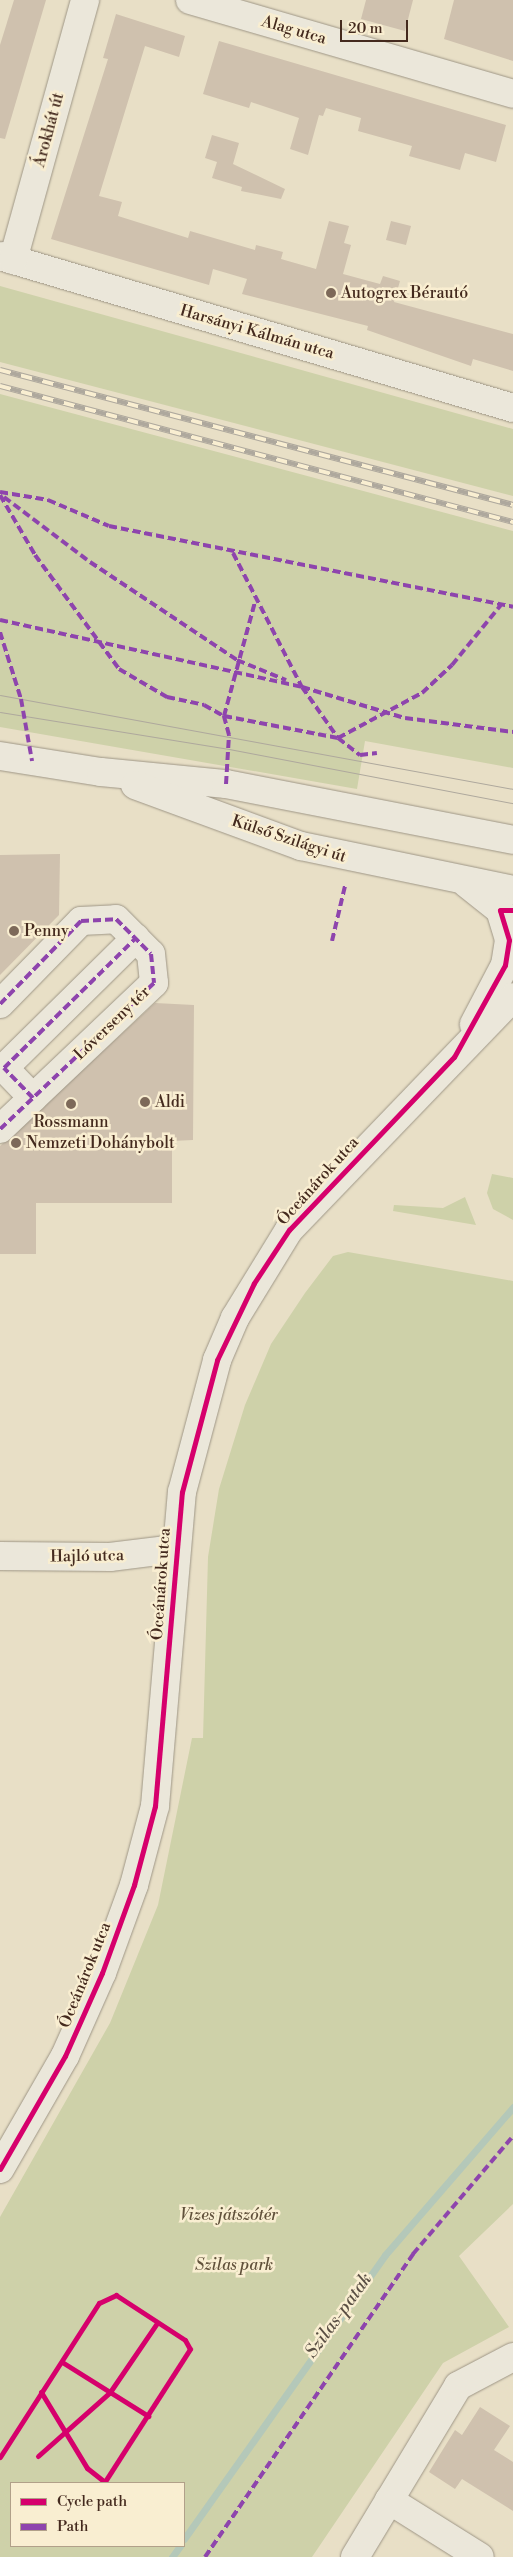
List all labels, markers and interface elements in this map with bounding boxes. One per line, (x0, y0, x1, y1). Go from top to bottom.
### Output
scale bar (343, 10, 410, 42)
street label: Alag utca (260, 12, 328, 48)
text: 20 m (348, 19, 383, 38)
street label: Árokhát út (30, 91, 68, 169)
place label: Autogrex Bérautó (341, 283, 468, 303)
marker: Autogrex Bérautó (325, 287, 337, 299)
street label: Harsányi Kálmán utca (178, 301, 336, 363)
street label: Külső Szilágyi út (229, 811, 349, 867)
place label: Penny (24, 921, 69, 941)
marker: Penny (8, 925, 20, 937)
street label: Lóverseny tér (70, 982, 154, 1064)
place label: Aldi (155, 1092, 185, 1112)
marker: Aldi (139, 1096, 151, 1108)
marker: Rossmann (65, 1098, 77, 1110)
place label: Rossmann (33, 1112, 109, 1132)
place label: Nemzeti Dohánybolt (26, 1133, 175, 1153)
street label: Óceánárok utca (273, 1133, 363, 1229)
marker: Nemzeti Dohánybolt (10, 1137, 22, 1149)
street label: Óceánárok utca (147, 1527, 175, 1641)
street label: Hajló utca (50, 1546, 124, 1566)
street label: Óceánárok utca (55, 1919, 115, 2031)
park label: Vizes játszótér (180, 2205, 278, 2225)
park label: Szilas park (195, 2255, 273, 2275)
water label: Szilas-patak (301, 2269, 377, 2363)
legend (10, 2482, 185, 2547)
text: Cycle path (57, 2492, 127, 2511)
text: Path (57, 2517, 89, 2536)

